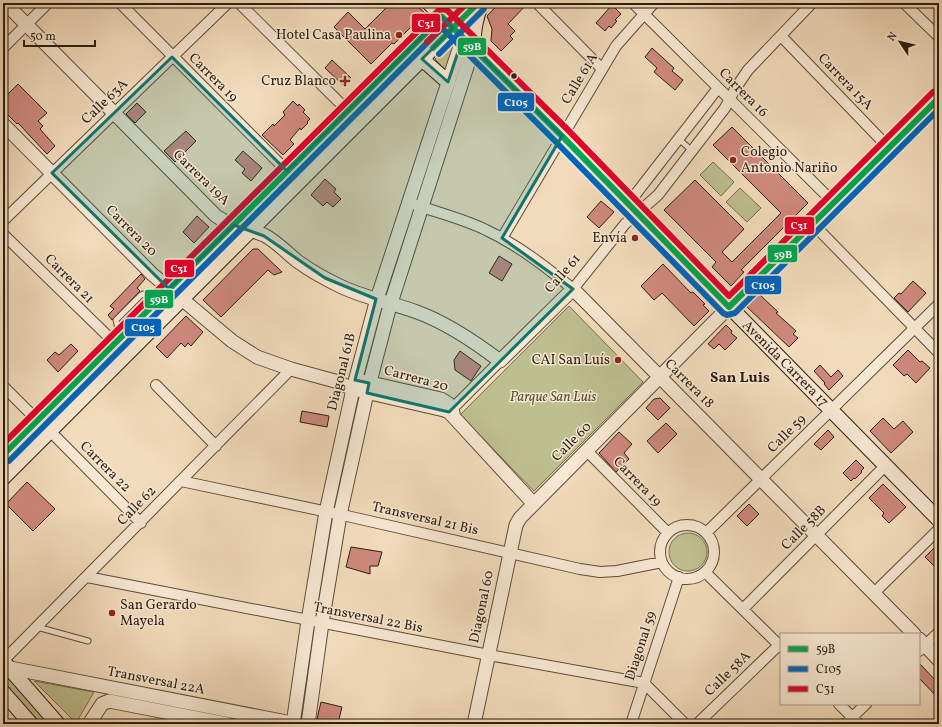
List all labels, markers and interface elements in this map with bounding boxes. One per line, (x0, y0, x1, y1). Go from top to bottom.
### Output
line badge: C31 (411, 13, 441, 33)
text: C31 (417, 17, 435, 32)
scale bar (24, 22, 95, 48)
north arrow (880, 22, 920, 62)
place label: Hotel Casa Paulina (276, 26, 391, 45)
text: 50 m (30, 29, 56, 45)
marker: Hotel Casa Paulina (394, 30, 404, 40)
text: N (885, 30, 901, 45)
line badge: 59B (457, 37, 487, 56)
text: 59B (463, 40, 481, 55)
street label: Carrera 19 (184, 49, 242, 107)
street label: Carrera 15A (813, 49, 877, 115)
street label: Calle 61A (557, 50, 603, 108)
street label: Carrera 16 (714, 64, 772, 122)
unlabelled marker (509, 71, 519, 81)
place label: Cruz Blanco (261, 72, 336, 91)
street label: Calle 63A (78, 75, 133, 129)
marker: Cruz Blanco (339, 75, 351, 87)
line badge: C105 (497, 92, 535, 112)
text: C105 (504, 96, 528, 111)
place label: Colegio Antonio Nariño (741, 143, 838, 178)
street label: Carrera 19A (168, 146, 234, 210)
marker: Colegio Antonio Nariño (728, 155, 738, 165)
street label: Carrera 20 (101, 201, 161, 261)
line badge: C31 (784, 216, 815, 235)
text: C31 (790, 219, 808, 234)
place label: Envía (592, 229, 627, 248)
marker: Envía (630, 233, 640, 243)
line badge: 59B (767, 244, 798, 263)
text: 59B (774, 248, 792, 263)
street label: Carrera 21 (40, 250, 98, 308)
street label: Calle 61 (541, 250, 585, 298)
line badge: C31 (164, 259, 195, 278)
text: C31 (170, 262, 188, 277)
line badge: C105 (744, 275, 782, 295)
text: C105 (751, 279, 775, 294)
line badge: 59B (144, 289, 174, 309)
text: 59B (150, 293, 168, 308)
street label: Avenida Carrera 17 (737, 316, 833, 412)
line badge: C105 (124, 318, 162, 337)
text: C105 (131, 321, 155, 336)
street label: Diagonal 61B (323, 331, 361, 413)
place label: CAI San Luís (532, 351, 610, 370)
marker: CAI San Luís (613, 355, 623, 365)
street label: Carrera 18 (660, 355, 718, 413)
street label: Carrera 20 (382, 361, 450, 397)
district label: San Luis (710, 368, 770, 389)
park label: Parque San Luis (510, 388, 596, 407)
street label: Calle 59 (763, 410, 811, 458)
street label: Calle 60 (548, 418, 596, 466)
street label: Carrera 22 (75, 437, 135, 497)
street label: Carrera 19 (608, 453, 666, 511)
street label: Calle 62 (113, 482, 161, 530)
street label: Transversal 21 Bis (370, 497, 480, 541)
street label: Calle 58B (777, 501, 831, 555)
street label: Diagonal 60 (465, 569, 499, 645)
place label: San Gerardo Mayela (120, 596, 197, 631)
street label: Transversal 22 Bis (312, 598, 424, 638)
marker: San Gerardo Mayela (107, 608, 117, 618)
street label: Diagonal 59 (621, 609, 661, 683)
legend (780, 633, 920, 705)
text: 59B (816, 642, 835, 658)
street label: Calle 58A (701, 647, 755, 701)
street label: Transversal 22A (106, 662, 207, 700)
text: C105 (816, 662, 842, 678)
text: C31 (816, 682, 835, 698)

